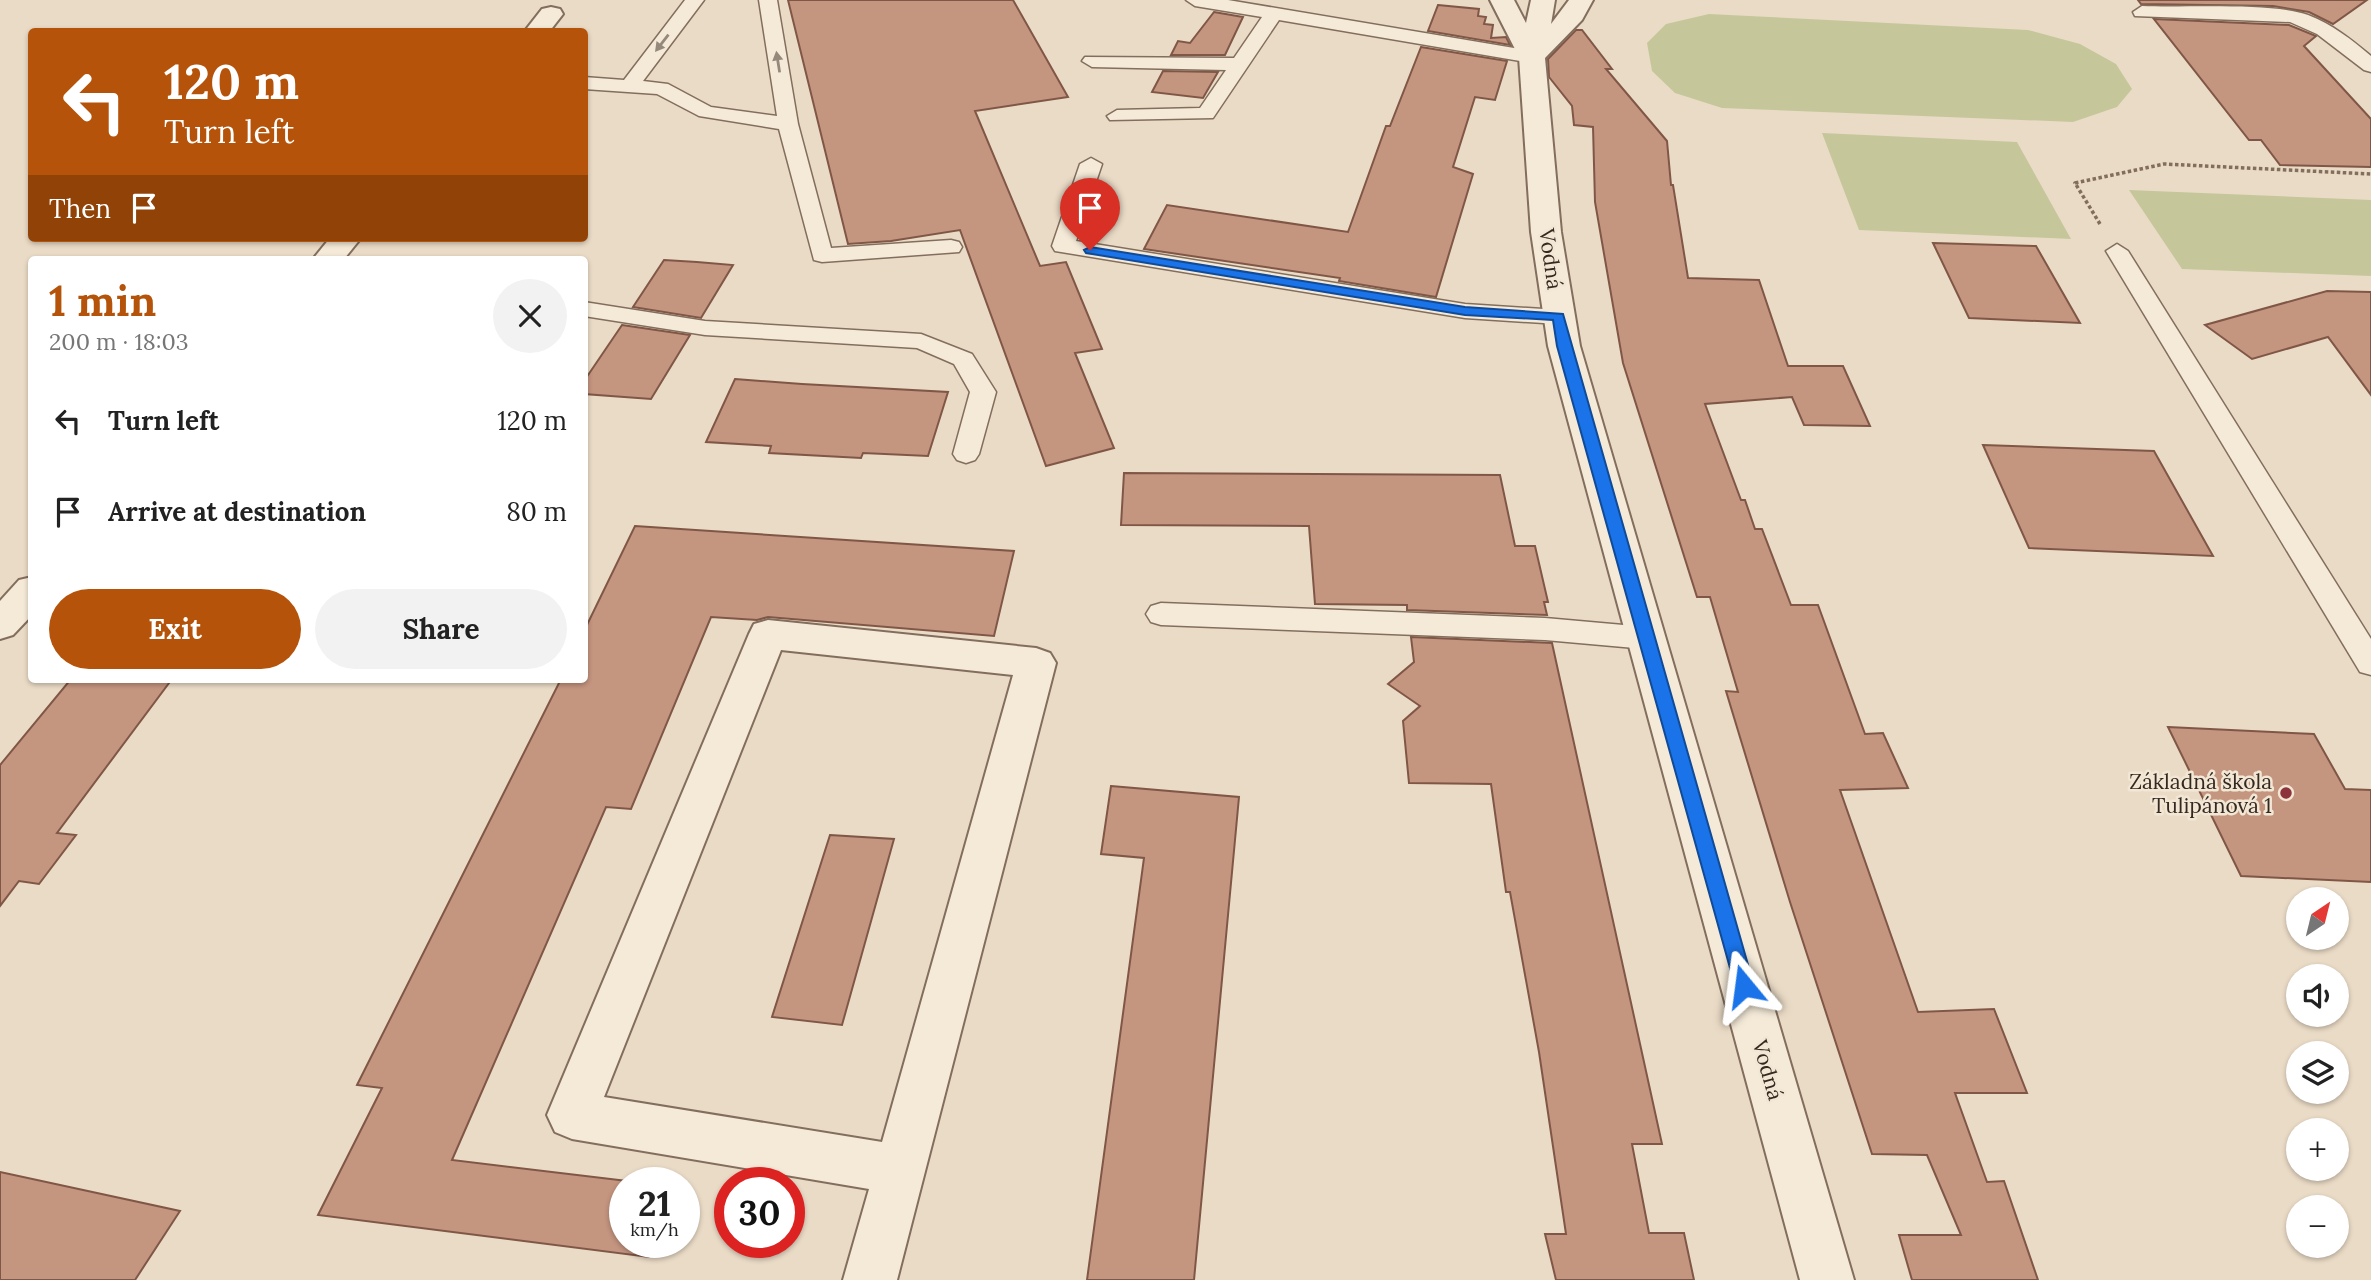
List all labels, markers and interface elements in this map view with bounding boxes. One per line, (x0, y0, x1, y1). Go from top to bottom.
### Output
one-way arrow (656, 34, 670, 52)
text: 120 m (164, 50, 299, 112)
one-way arrow (772, 51, 783, 73)
icon: left (49, 56, 140, 147)
text: Turn left (164, 111, 294, 152)
pin (1060, 178, 1120, 250)
icon: arrive (125, 189, 163, 227)
icon: arrive (1071, 189, 1109, 227)
text: Then (49, 192, 111, 225)
street label: Vodná (1533, 226, 1569, 291)
text: 1 min (49, 274, 156, 328)
button: close (493, 279, 567, 353)
text: 200 m · 18:03 (49, 327, 189, 356)
icon: left (49, 402, 87, 440)
text: Turn left (108, 404, 219, 437)
text: 120 m (497, 404, 567, 437)
icon: arrive (49, 493, 87, 531)
text: Arrive at destination (108, 495, 366, 528)
text: 80 m (506, 495, 567, 528)
button: Exit (49, 589, 301, 669)
button: Share (315, 589, 567, 669)
place label: Základná škola Tulipánová 1 (2129, 768, 2272, 819)
marker: Základná škola Tulipánová 1 (2278, 785, 2294, 801)
north arrow (2286, 887, 2348, 950)
map controls (2286, 887, 2349, 1258)
position arrow (1707, 949, 1781, 1023)
button: sound (2286, 964, 2349, 1027)
street label: Vodná (1746, 1036, 1789, 1103)
button: layers (2286, 1041, 2349, 1104)
button: + (2286, 1118, 2349, 1181)
speed limit sign: 30 (714, 1167, 805, 1258)
text: 21 (638, 1181, 671, 1226)
button: − (2286, 1195, 2349, 1258)
text: km/h (630, 1218, 679, 1241)

